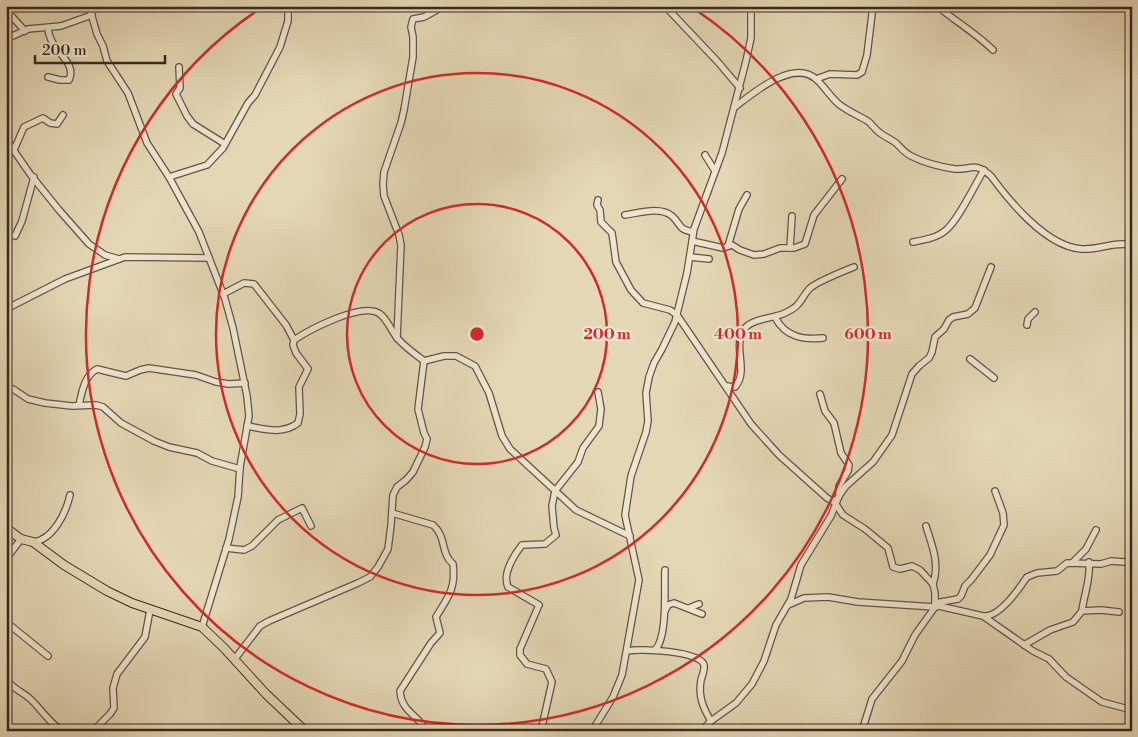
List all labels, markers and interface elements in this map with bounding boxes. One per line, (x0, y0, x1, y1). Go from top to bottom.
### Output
scale bar (35, 32, 165, 64)
text: 200 m (42, 41, 87, 60)
centre of rings (468, 325, 486, 343)
text: 200 m (583, 325, 631, 344)
text: 400 m (714, 325, 762, 344)
text: 600 m (844, 325, 892, 344)

